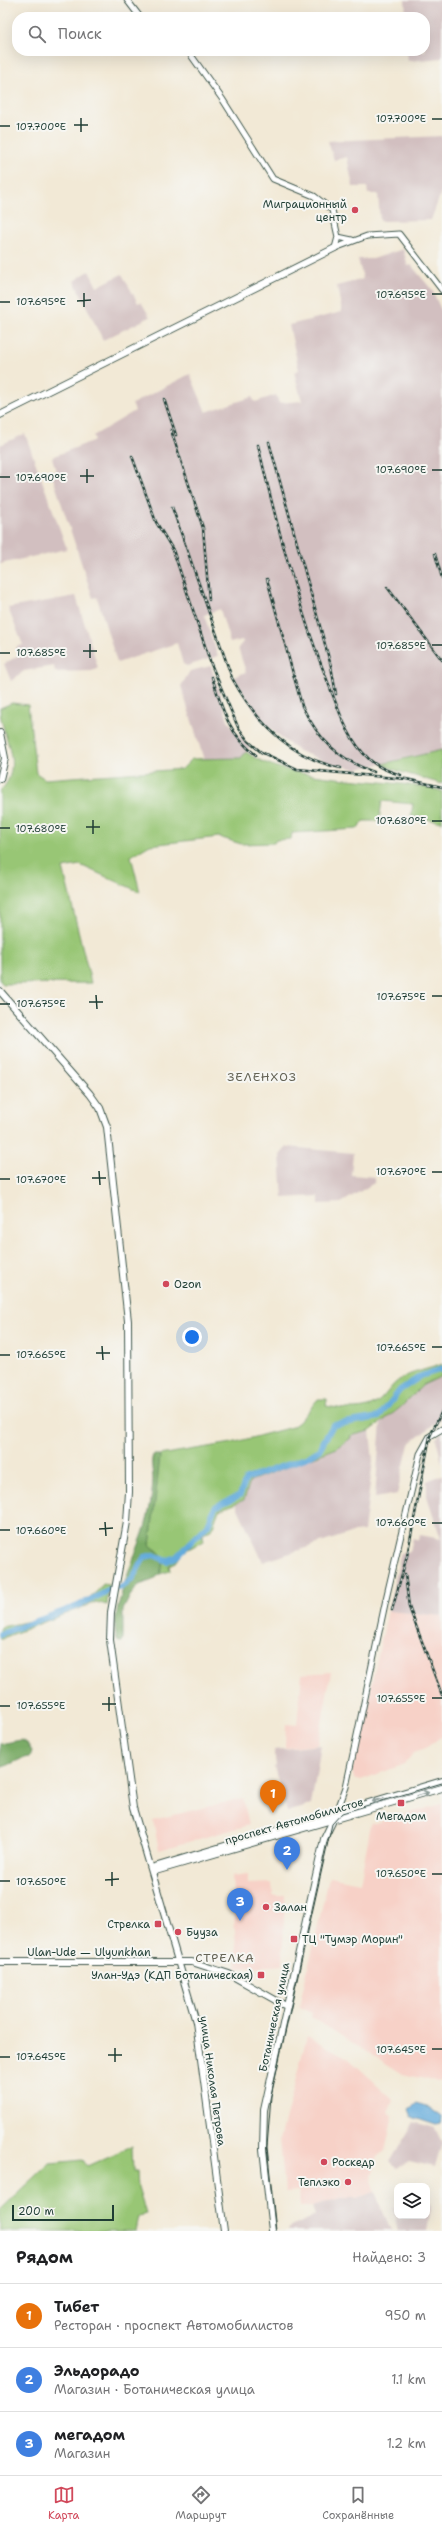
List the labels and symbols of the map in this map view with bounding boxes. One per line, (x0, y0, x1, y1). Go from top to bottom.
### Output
text: 107.700°E (376, 112, 426, 125)
text: 107.700°E (16, 120, 66, 133)
place label: Миграционный центр (263, 197, 347, 225)
marker: Миграционный центр (350, 205, 360, 215)
text: 107.695°E (376, 288, 426, 301)
text: 107.695°E (16, 295, 66, 308)
text: 107.690°E (376, 463, 426, 476)
text: 107.690°E (16, 471, 66, 484)
text: 107.685°E (376, 639, 426, 652)
text: 107.685°E (16, 646, 66, 659)
text: 107.680°E (376, 814, 426, 827)
text: 107.680°E (16, 822, 66, 835)
text: 107.675°E (377, 990, 425, 1003)
text: 107.675°E (17, 997, 65, 1010)
district label: ЗЕЛЕНХОЗ (227, 1069, 297, 1085)
text: 107.670°E (376, 1165, 426, 1178)
text: 107.670°E (16, 1173, 66, 1186)
place label: Ozon (174, 1277, 202, 1292)
marker: Ozon (161, 1279, 171, 1289)
your location (182, 1327, 202, 1347)
text: 107.665°E (376, 1341, 426, 1354)
text: 107.665°E (16, 1348, 66, 1361)
text: 107.660°E (376, 1516, 426, 1529)
text: 107.660°E (16, 1524, 66, 1537)
text: 107.655°E (377, 1692, 425, 1705)
text: 107.655°E (17, 1699, 65, 1712)
pin: 1 (260, 1780, 286, 1813)
one-way arrow (416, 1790, 429, 1797)
street label: проспект Автомобилистов (223, 1794, 365, 1848)
one-way arrow (371, 1797, 384, 1804)
marker: Мегадом (396, 1798, 406, 1808)
place label: Мегадом (376, 1809, 426, 1824)
pin: 2 (274, 1837, 300, 1870)
text: 107.650°E (376, 1867, 426, 1880)
text: 107.650°E (16, 1875, 66, 1888)
pin: 3 (227, 1888, 253, 1921)
place label: Залан (274, 1900, 307, 1915)
marker: Залан (261, 1902, 271, 1912)
place label: Стрелка (107, 1917, 150, 1932)
marker: Стрелка (153, 1919, 163, 1929)
place label: Бууза (186, 1925, 218, 1940)
marker: Бууза (173, 1927, 183, 1937)
place label: ТЦ "Тумэр Морин" (302, 1932, 403, 1947)
marker: ТЦ "Тумэр Морин" (289, 1934, 299, 1944)
street label: Ulan-Ude — Ulyunkhan (27, 1945, 151, 1960)
district label: СТРЕЛКА (195, 1950, 255, 1966)
street label: Ботаническая улица (256, 1961, 293, 2073)
place label: Улан-Удэ (КДП Ботаническая) (91, 1968, 253, 1983)
marker: Улан-Удэ (КДП Ботаническая) (256, 1970, 266, 1980)
street label: улица Николая Петрова (196, 2015, 229, 2147)
text: 107.645°E (376, 2043, 426, 2056)
text: 107.645°E (16, 2050, 66, 2063)
place label: Роскедр (332, 2155, 375, 2170)
marker: Роскедр (319, 2157, 329, 2167)
place label: Теплэко (298, 2175, 340, 2190)
marker: Теплэко (343, 2177, 353, 2187)
scale bar (12, 2203, 114, 2222)

